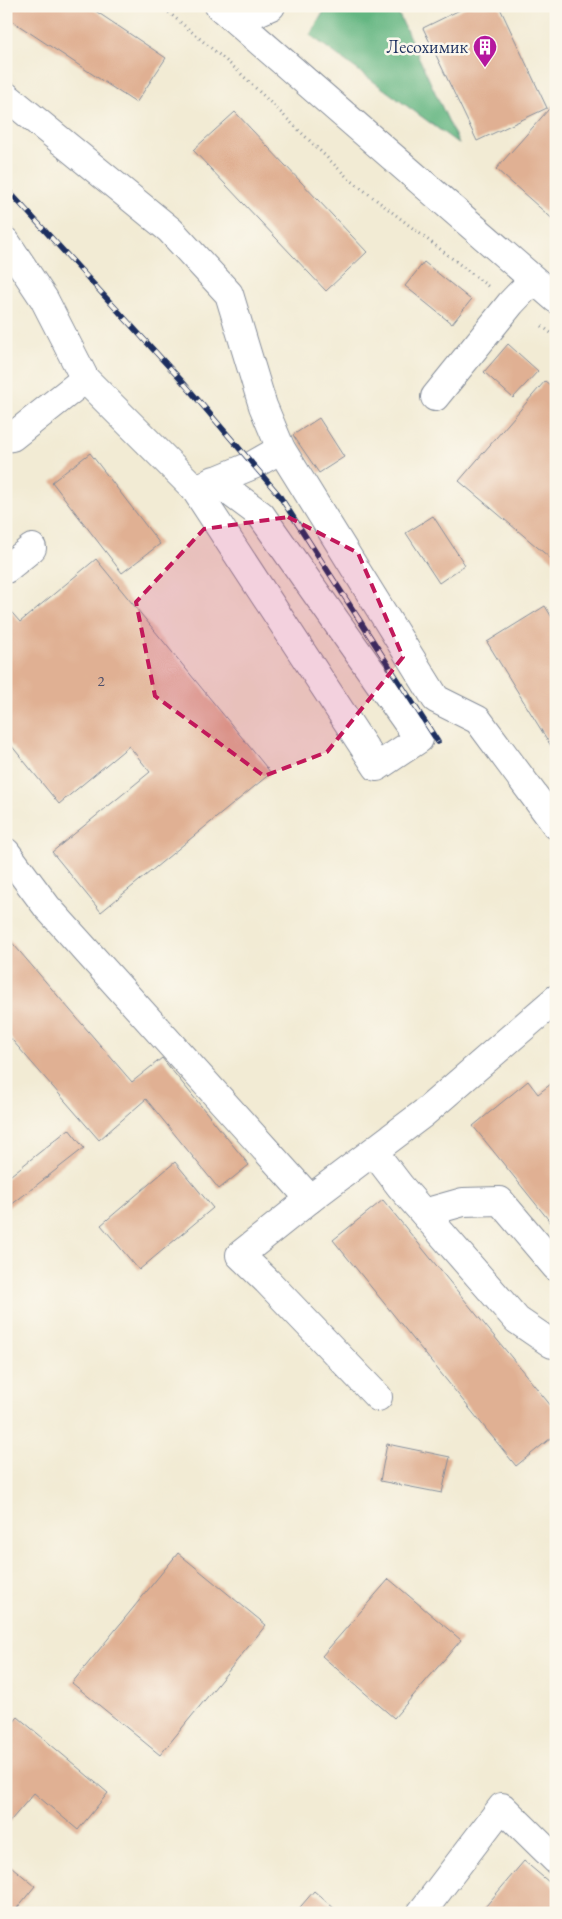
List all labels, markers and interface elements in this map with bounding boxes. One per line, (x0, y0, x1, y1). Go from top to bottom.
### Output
building icon: Лесохимик (472, 34, 498, 68)
place label: Лесохимик (387, 35, 468, 58)
house number: 2 (97, 671, 105, 690)

